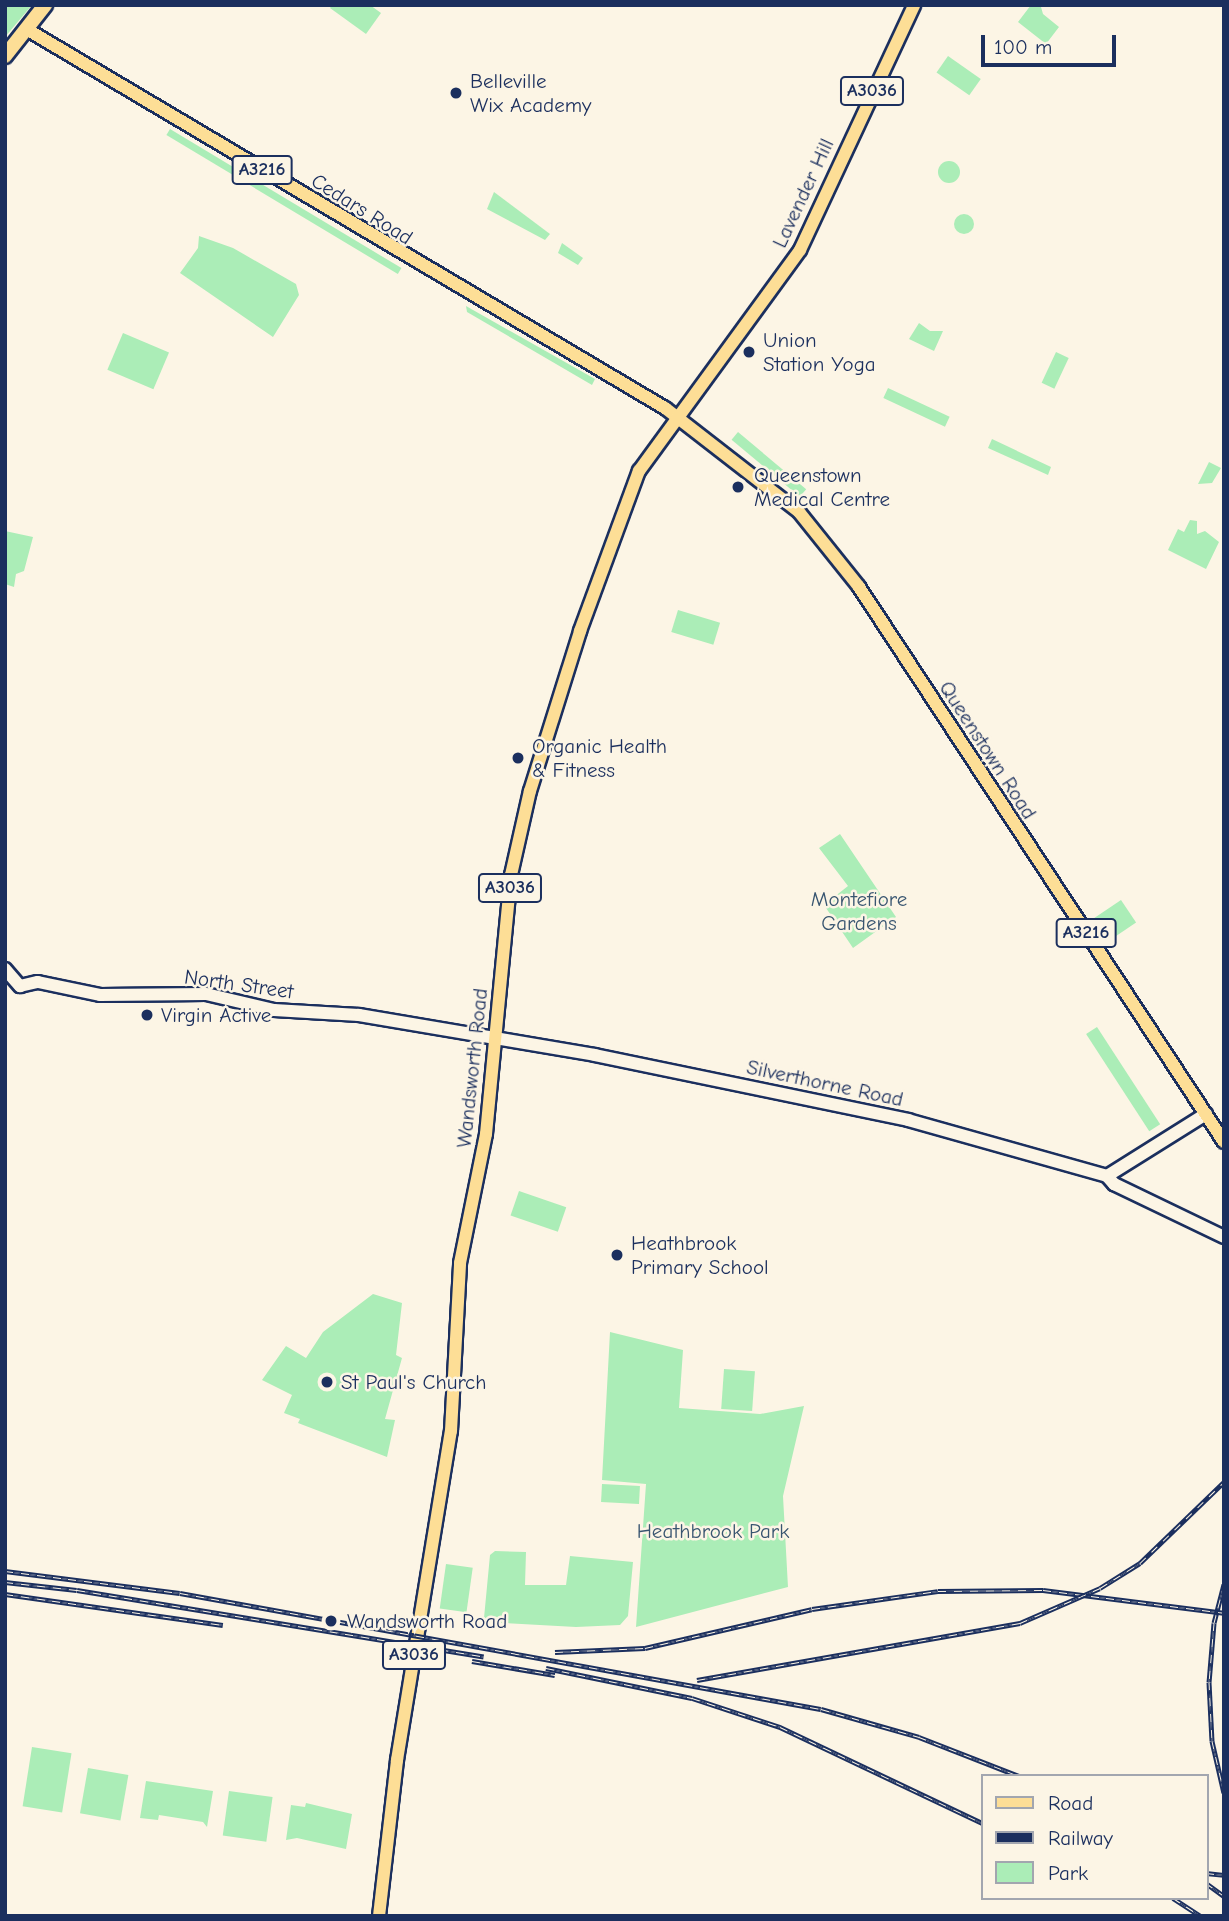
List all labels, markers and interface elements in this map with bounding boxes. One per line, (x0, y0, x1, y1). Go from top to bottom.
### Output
scale bar (984, 21, 1119, 65)
text: 100 m (994, 35, 1052, 59)
place label: Belleville Wix Academy (470, 68, 591, 118)
road number: A3036 (839, 76, 905, 106)
marker: Belleville Wix Academy (448, 85, 464, 101)
street label: Lavender Hill (767, 134, 839, 252)
road number: A3216 (230, 154, 294, 186)
street label: Cedars Road (307, 168, 417, 250)
place label: Union Station Yoga (763, 327, 876, 377)
marker: Union Station Yoga (741, 344, 757, 360)
place label: Queenstown Medical Centre (754, 462, 890, 512)
marker: Queenstown Medical Centre (728, 477, 748, 497)
street label: Queenstown Road (934, 676, 1042, 824)
place label: Organic Health & Fitness (532, 733, 667, 783)
marker: Organic Health & Fitness (510, 750, 526, 766)
road number: A3036 (477, 873, 543, 904)
park label: Montefiore Gardens (811, 886, 907, 936)
road number: A3216 (1054, 917, 1118, 948)
street label: North Street (183, 964, 295, 1004)
street label: Wandsworth Road (451, 987, 493, 1149)
place label: Virgin Active (161, 1002, 271, 1028)
marker: Virgin Active (139, 1007, 155, 1023)
street label: Silverthorne Road (744, 1054, 906, 1112)
place label: Heathbrook Primary School (631, 1230, 769, 1280)
marker: Heathbrook Primary School (609, 1247, 625, 1263)
place label: St Paul's Church (341, 1369, 486, 1395)
marker: St Paul's Church (319, 1374, 335, 1390)
park label: Heathbrook Park (637, 1518, 789, 1544)
place label: Wandsworth Road (347, 1608, 507, 1634)
marker: Wandsworth Road (321, 1611, 341, 1631)
road number: A3036 (381, 1639, 447, 1670)
legend (981, 1774, 1208, 1900)
text: Road (1048, 1791, 1093, 1815)
text: Railway (1048, 1826, 1113, 1850)
text: Park (1048, 1861, 1088, 1885)

